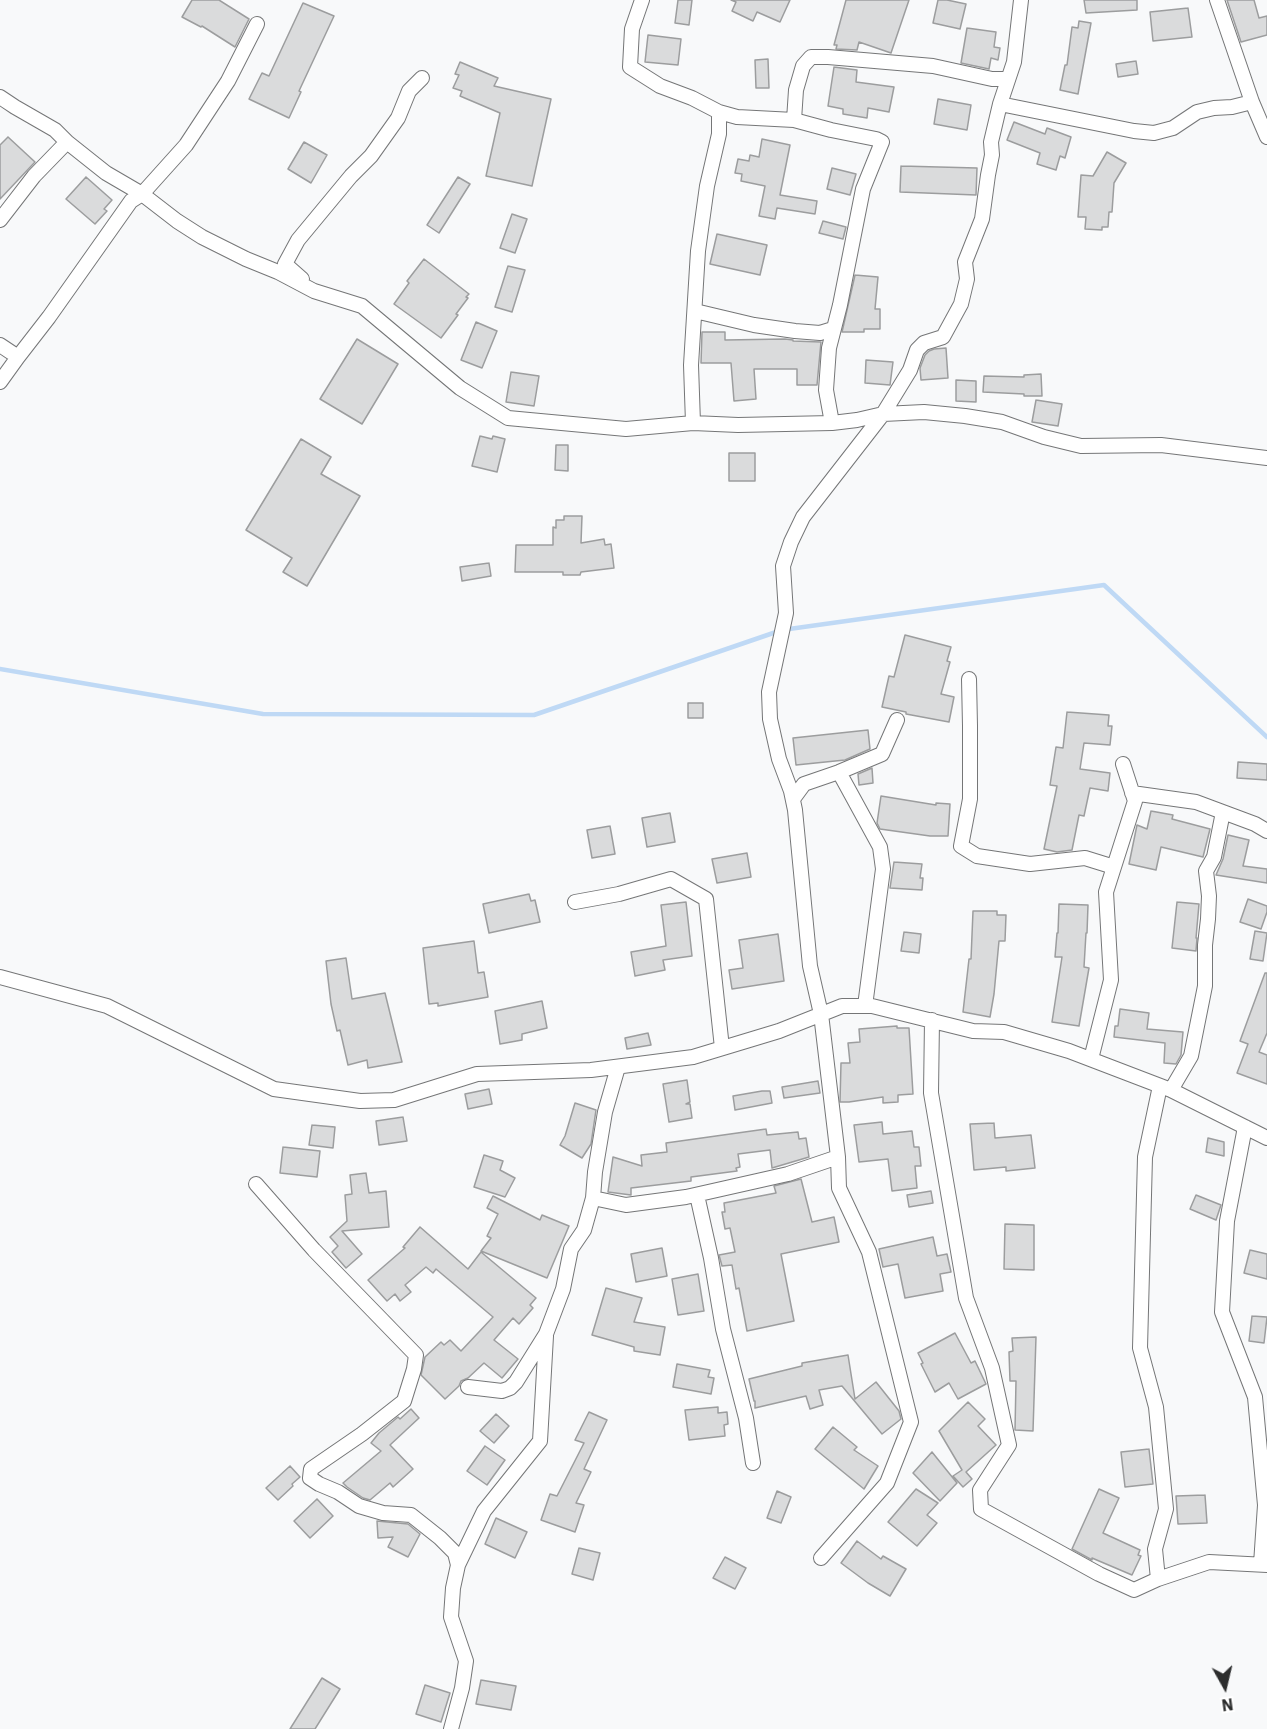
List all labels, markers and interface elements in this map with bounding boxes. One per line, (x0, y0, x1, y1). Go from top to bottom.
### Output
north arrow (1195, 1657, 1255, 1717)
text: N (1220, 1694, 1235, 1716)

